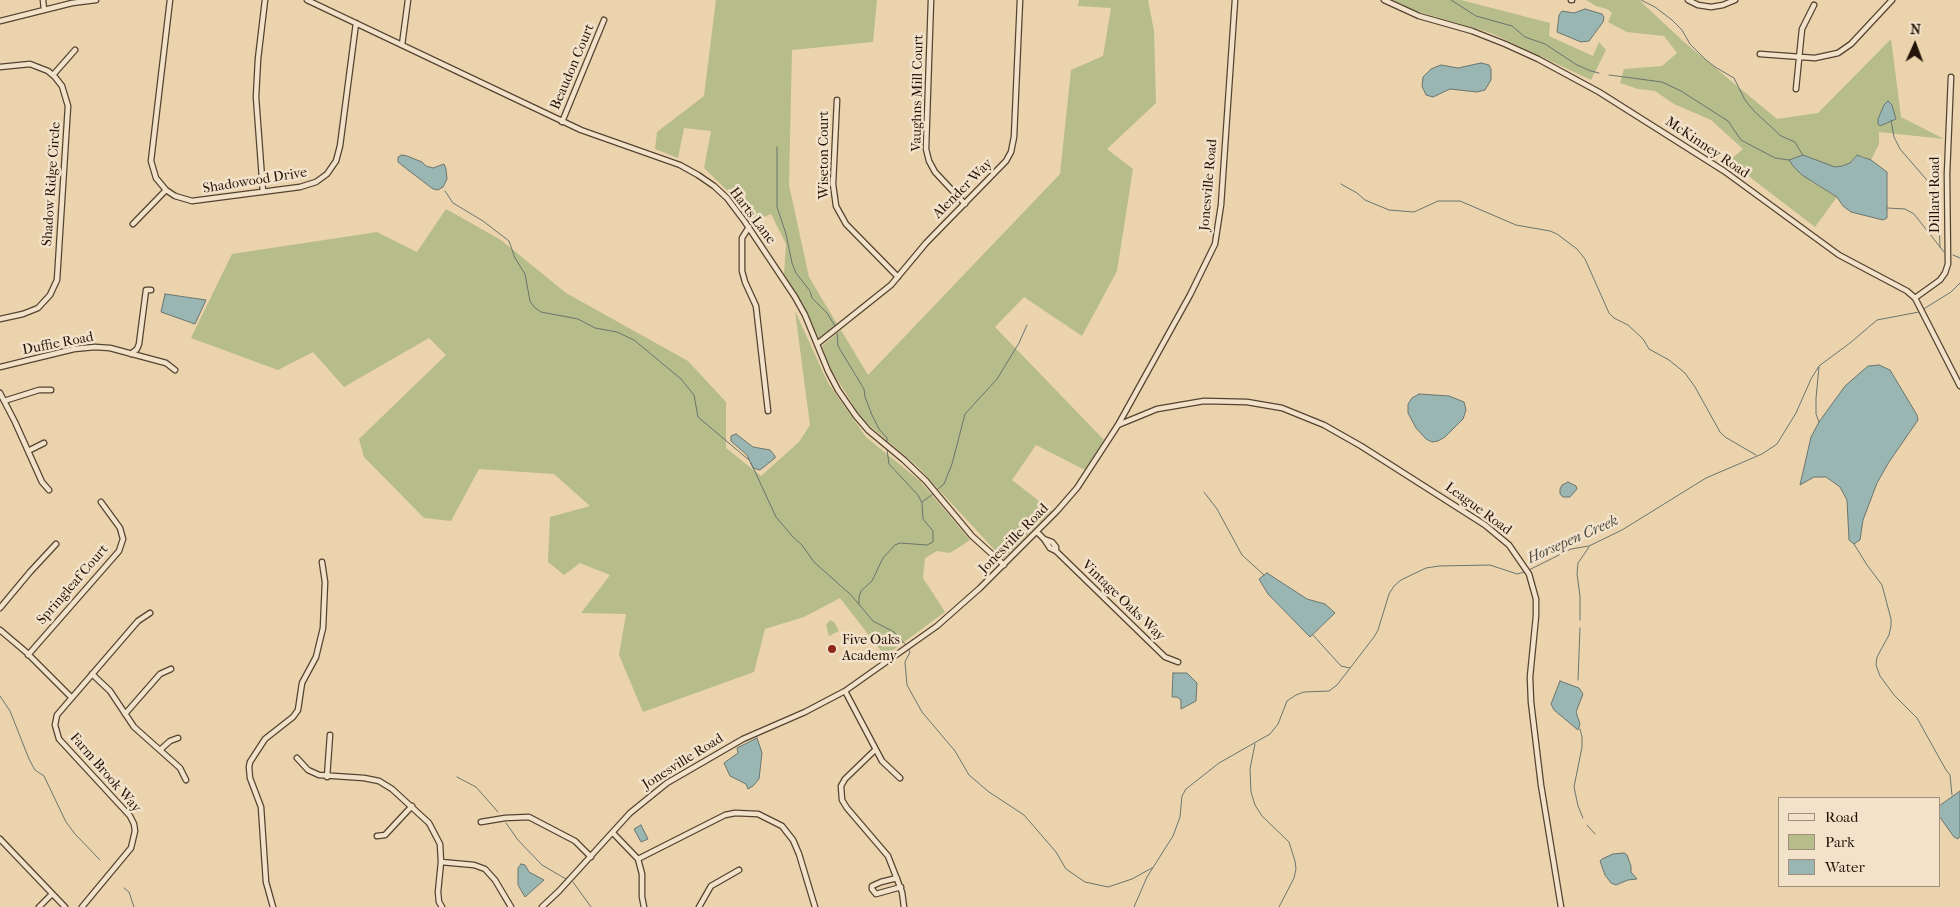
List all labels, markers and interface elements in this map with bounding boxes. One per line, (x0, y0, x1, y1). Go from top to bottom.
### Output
north arrow (1890, 20, 1940, 70)
text: N (1910, 21, 1921, 38)
street label: Beaudon Court (547, 22, 599, 112)
street label: Vaughns Mill Court (909, 34, 927, 152)
street label: Wiseton Court (817, 111, 833, 199)
street label: McKinney Road (1662, 114, 1752, 182)
street label: Shadow Ridge Circle (39, 121, 65, 247)
street label: Jonesville Road (1197, 138, 1221, 232)
street label: Alender Way (930, 156, 996, 222)
street label: Dillard Road (1928, 157, 1944, 233)
street label: Shadowood Drive (202, 164, 308, 198)
street label: Harts Lane (725, 184, 779, 248)
street label: Duffie Road (21, 329, 95, 359)
street label: League Road (1441, 479, 1515, 539)
street label: Jonesville Road (976, 501, 1052, 577)
water label: Horsepen Creek (1525, 512, 1621, 568)
street label: Springleaf Court (34, 542, 112, 628)
street label: Vintage Oaks Way (1078, 557, 1168, 645)
place label: Five Oaks Academy (842, 633, 900, 666)
marker: Five Oaks Academy (826, 643, 838, 655)
street label: Farm Brook Way (66, 730, 144, 816)
street label: Jonesville Road (640, 730, 726, 794)
legend (1778, 797, 1940, 887)
text: Road (1825, 808, 1858, 826)
text: Park (1825, 833, 1855, 851)
text: Water (1825, 858, 1865, 876)

